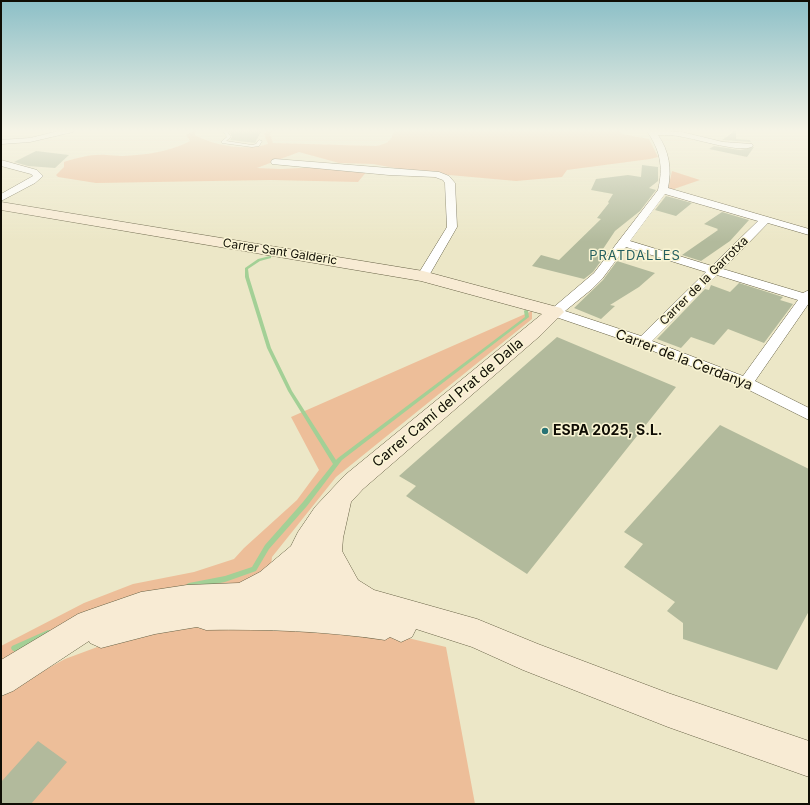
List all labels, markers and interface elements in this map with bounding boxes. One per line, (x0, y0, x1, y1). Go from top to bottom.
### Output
street label: Carrer de la Garrotxa (657, 234, 751, 328)
street label: Carrer Sant Galderic (222, 236, 338, 268)
district label: PRATDALLES (589, 248, 681, 264)
street label: Carrer de la Cerdanya (613, 326, 755, 394)
street label: Carrer Camí del Prat de Dalla (369, 335, 527, 471)
place label: ESPA 2025, S.L. (553, 423, 662, 439)
marker: ESPA 2025, S.L. (540, 426, 550, 436)

